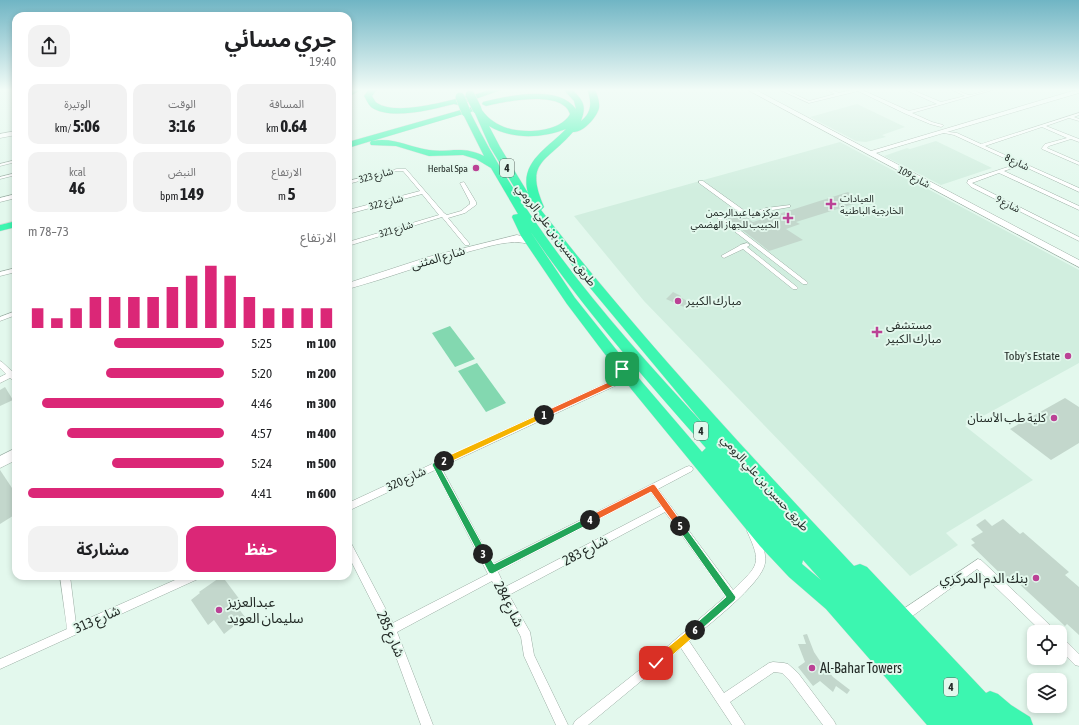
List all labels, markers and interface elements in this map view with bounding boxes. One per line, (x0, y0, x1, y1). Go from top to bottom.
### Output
button: share (28, 25, 70, 67)
text: جري مسائي (224, 26, 336, 52)
text: 19:40 (309, 54, 336, 69)
text: الوتيرة (64, 98, 91, 110)
text: الوقت (168, 98, 196, 110)
text: المسافة (269, 98, 304, 110)
text: 5:06 (73, 116, 100, 136)
text: 3:16 (169, 116, 196, 136)
text: 0.64 (280, 116, 307, 136)
text: /km (55, 122, 73, 134)
text: km (266, 122, 280, 134)
street label: شارع 8 (1002, 152, 1031, 174)
road number: 4 (500, 159, 514, 177)
place label: Herbal Spa (428, 163, 468, 174)
marker: Herbal Spa (471, 163, 481, 173)
street label: شارع 109 (895, 164, 932, 192)
street label: شارع 323 (358, 165, 395, 187)
text: kcal (69, 166, 86, 178)
text: النبض (168, 166, 196, 178)
text: الارتفاع (272, 166, 302, 178)
text: 46 (69, 178, 85, 198)
street label: طريق حسين بن علي الرومي (511, 181, 599, 291)
text: 149 (180, 184, 204, 204)
text: 5 (287, 184, 295, 204)
text: bpm (160, 190, 180, 202)
text: m (278, 190, 287, 202)
street label: شارع 322 (368, 192, 405, 214)
place label: العيادات الخارجية الباطنية (840, 193, 904, 217)
street label: شارع 9 (993, 193, 1022, 217)
marker: العيادات الخارجية الباطنية (825, 198, 837, 210)
place label: مركز هيا عبدالرحمن الحبيب للجهاز الهضمي (691, 207, 779, 232)
marker: مركز هيا عبدالرحمن الحبيب للجهاز الهضمي (782, 212, 794, 224)
street label: شارع 321 (378, 219, 415, 241)
text: 73–78 m (28, 224, 69, 239)
text: الارتفاع (300, 230, 336, 245)
street label: شارع المثنى (409, 244, 467, 274)
place label: مبارك الكبير (685, 294, 742, 308)
marker: مبارك الكبير (673, 296, 683, 306)
place label: مستشفى مبارك الكبير (885, 318, 942, 346)
marker: مستشفى مبارك الكبير (871, 326, 883, 338)
text: 5:25 (251, 336, 272, 351)
text: 100 m (307, 336, 336, 351)
place label: Toby's Estate (1004, 349, 1060, 363)
marker: Toby's Estate (1063, 351, 1073, 361)
pin (605, 352, 639, 386)
icon: arrive (611, 358, 633, 380)
text: 5:20 (251, 366, 272, 381)
text: 200 m (307, 366, 336, 381)
text: 4:46 (251, 396, 272, 411)
text: 300 m (307, 396, 336, 411)
pin: 1 (534, 405, 554, 425)
text: 1 (541, 409, 547, 421)
place label: كلية طب الأسنان (968, 411, 1047, 425)
marker: كلية طب الأسنان (1049, 413, 1059, 423)
road number: 4 (694, 422, 708, 440)
text: 4:57 (251, 426, 272, 441)
text: 400 m (307, 426, 336, 441)
street label: طريق حسين بن علي الرومي (716, 432, 812, 536)
pin: 2 (434, 451, 454, 471)
text: 2 (441, 455, 447, 467)
text: 5:24 (251, 456, 272, 471)
text: 500 m (307, 456, 336, 471)
street label: شارع 320 (384, 464, 429, 496)
text: 4:41 (251, 486, 272, 501)
text: 600 m (307, 486, 336, 501)
pin: 4 (580, 510, 600, 530)
text: 4 (587, 514, 593, 526)
pin: 5 (670, 516, 690, 536)
text: 5 (677, 520, 683, 532)
button: مشاركة (28, 526, 178, 572)
button: حفظ (186, 526, 336, 572)
street label: شارع 283 (560, 531, 612, 571)
pin: 3 (473, 544, 493, 564)
text: 3 (480, 548, 486, 560)
place label: بنك الدم المركزي (939, 570, 1028, 589)
marker: بنك الدم المركزي (1031, 573, 1041, 583)
street label: شارع 284 (488, 579, 527, 631)
place label: عبدالعزيز سليمان العويد (226, 594, 304, 627)
street label: شارع 313 (71, 602, 124, 639)
marker: عبدالعزيز سليمان العويد (214, 605, 224, 615)
street label: شارع 285 (371, 608, 408, 661)
pin: 6 (685, 620, 705, 640)
text: 6 (692, 624, 698, 636)
map controls (1027, 625, 1067, 713)
button: locate (1027, 625, 1067, 665)
pin (639, 646, 673, 680)
icon: check (645, 652, 667, 674)
place label: Al-Bahar Towers (820, 660, 902, 676)
marker: Al-Bahar Towers (807, 663, 817, 673)
button: layers (1027, 673, 1067, 713)
road number: 4 (944, 678, 958, 696)

